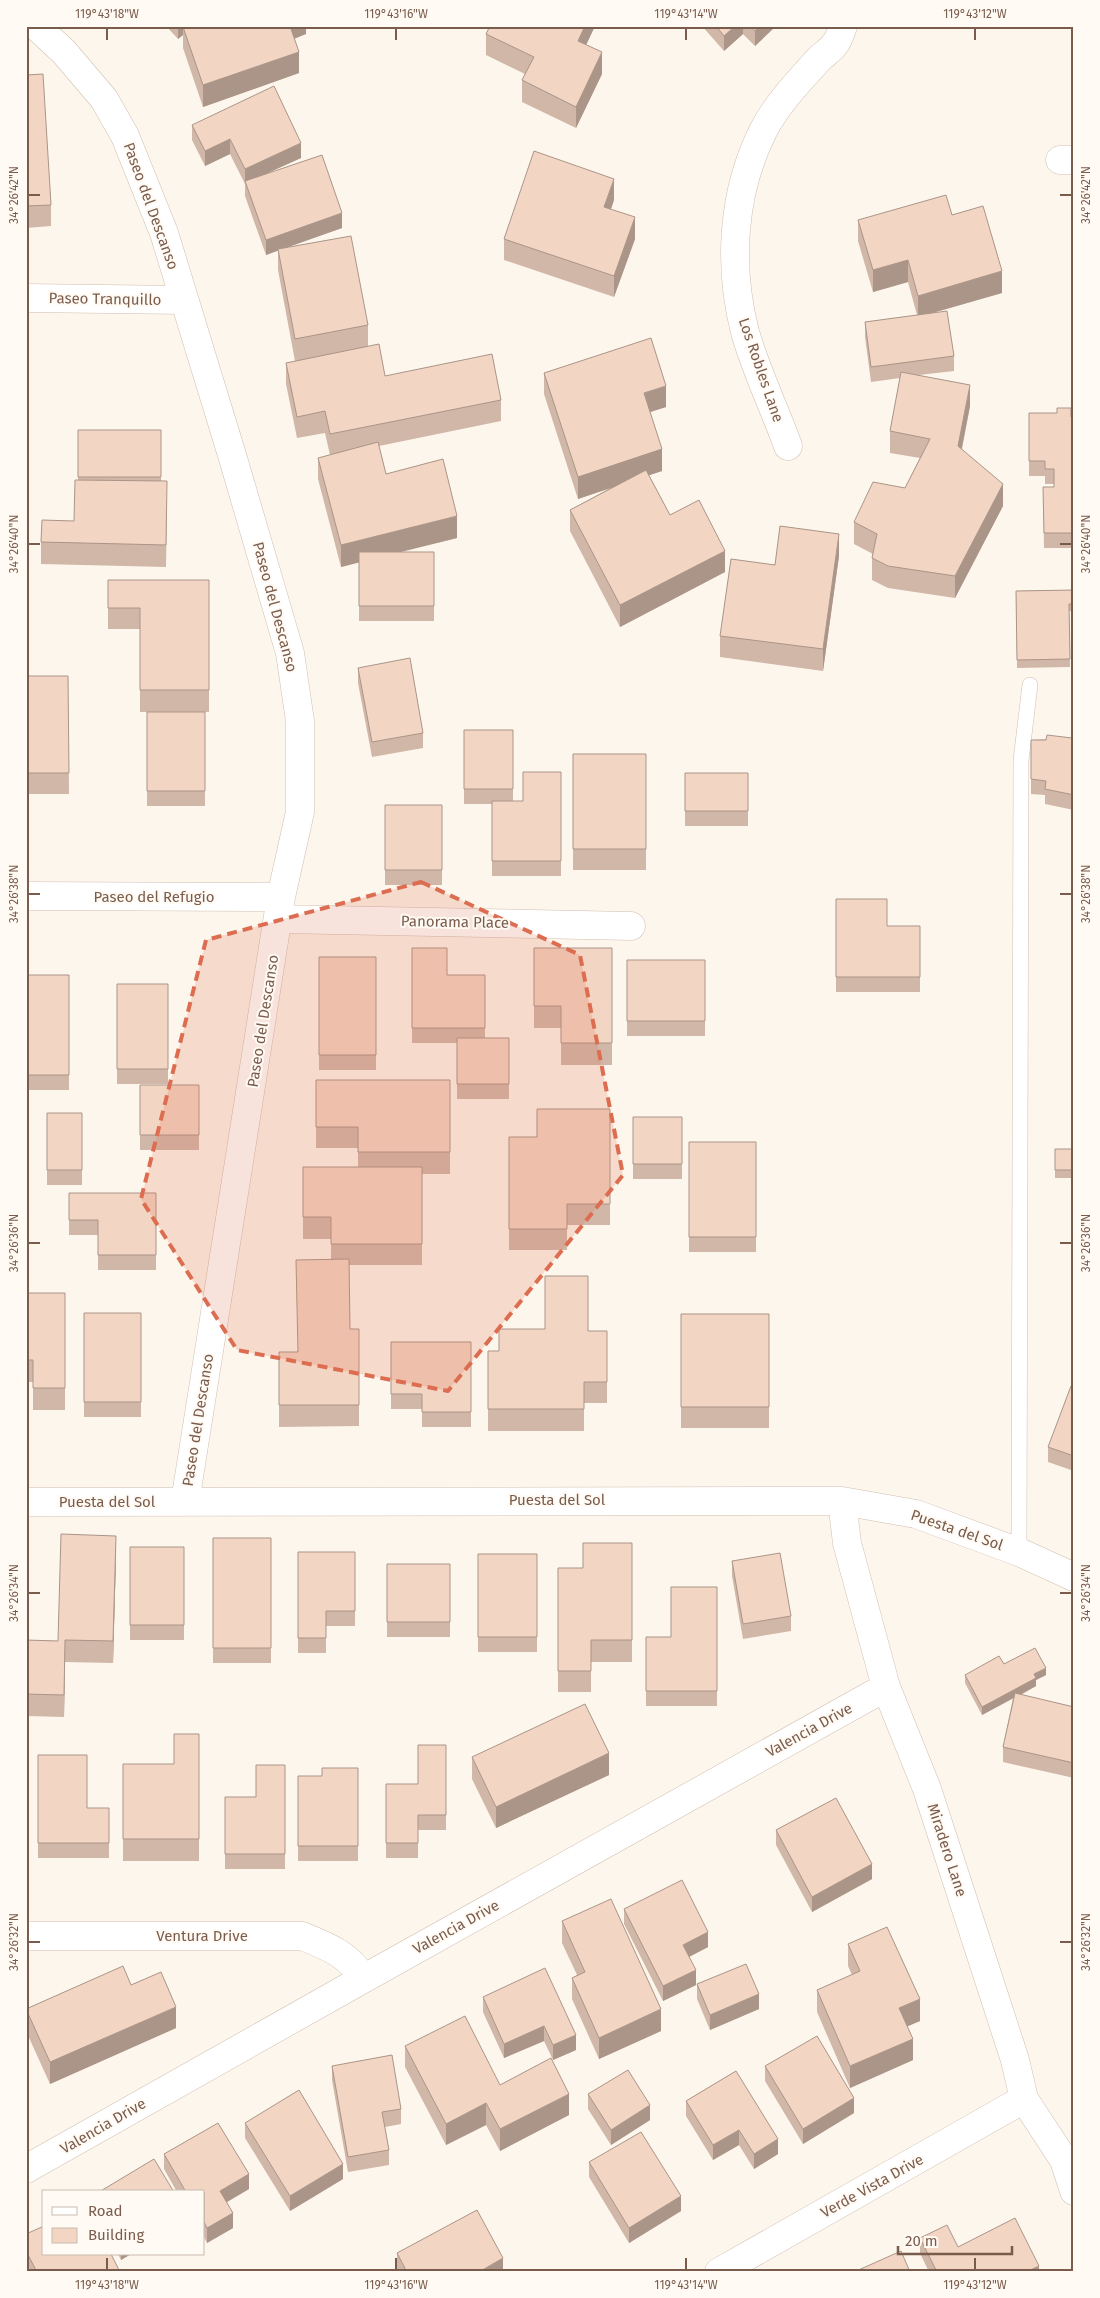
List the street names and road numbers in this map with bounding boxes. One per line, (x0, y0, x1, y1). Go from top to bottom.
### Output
street label: Paseo del Descanso (120, 140, 182, 272)
street label: Paseo Tranquillo (48, 289, 162, 309)
street label: Los Robles Lane (735, 315, 787, 425)
street label: Paseo del Descanso (249, 540, 301, 674)
street label: Paseo del Refugio (94, 888, 214, 906)
street label: Panorama Place (401, 912, 509, 932)
street label: Paseo del Descanso (244, 953, 282, 1089)
street label: Paseo del Descanso (179, 1352, 217, 1488)
street label: Puesta del Sol (509, 1491, 606, 1509)
street label: Puesta del Sol (59, 1493, 156, 1511)
street label: Puesta del Sol (908, 1506, 1006, 1554)
street label: Valencia Drive (763, 1699, 855, 1761)
street label: Miradero Lane (923, 1801, 971, 1899)
street label: Valencia Drive (410, 1896, 502, 1958)
street label: Ventura Drive (156, 1927, 248, 1945)
street label: Valencia Drive (57, 2094, 149, 2158)
street label: Verde Vista Drive (817, 2150, 927, 2222)

